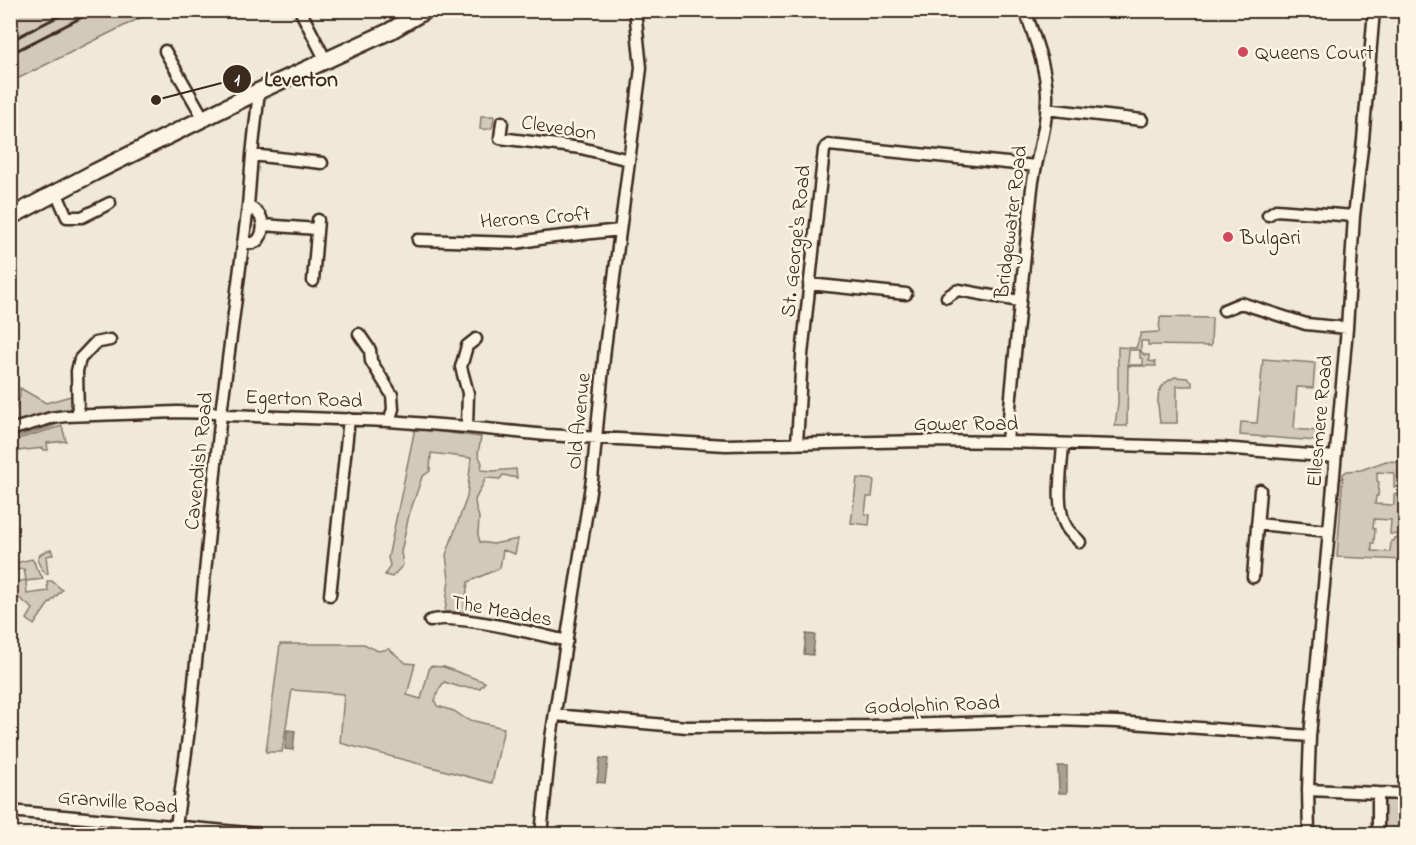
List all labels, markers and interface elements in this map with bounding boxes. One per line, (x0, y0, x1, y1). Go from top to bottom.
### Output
place label: Queens Court (1255, 39, 1374, 69)
marker: Queens Court (1236, 45, 1250, 59)
callout: Leverton (222, 59, 350, 99)
text: Leverton (264, 65, 338, 97)
text: 1 (234, 68, 240, 94)
street label: Clevedon (519, 108, 598, 150)
street label: Bridgewater Road (988, 144, 1038, 302)
street label: St. George's Road (774, 163, 822, 319)
street label: Herons Croft (479, 200, 591, 238)
place label: Bulgari (1239, 224, 1301, 256)
marker: Bulgari (1221, 230, 1235, 244)
street label: Ellesmere Road (1300, 354, 1342, 488)
street label: Old Avenue (560, 371, 600, 471)
street label: Egerton Road (245, 383, 363, 419)
street label: Cavendish Road (178, 391, 222, 532)
street label: Gower Road (914, 410, 1019, 440)
street label: The Meades (449, 588, 555, 636)
street label: Godolphin Road (864, 689, 1001, 723)
street label: Granville Road (56, 783, 179, 823)

